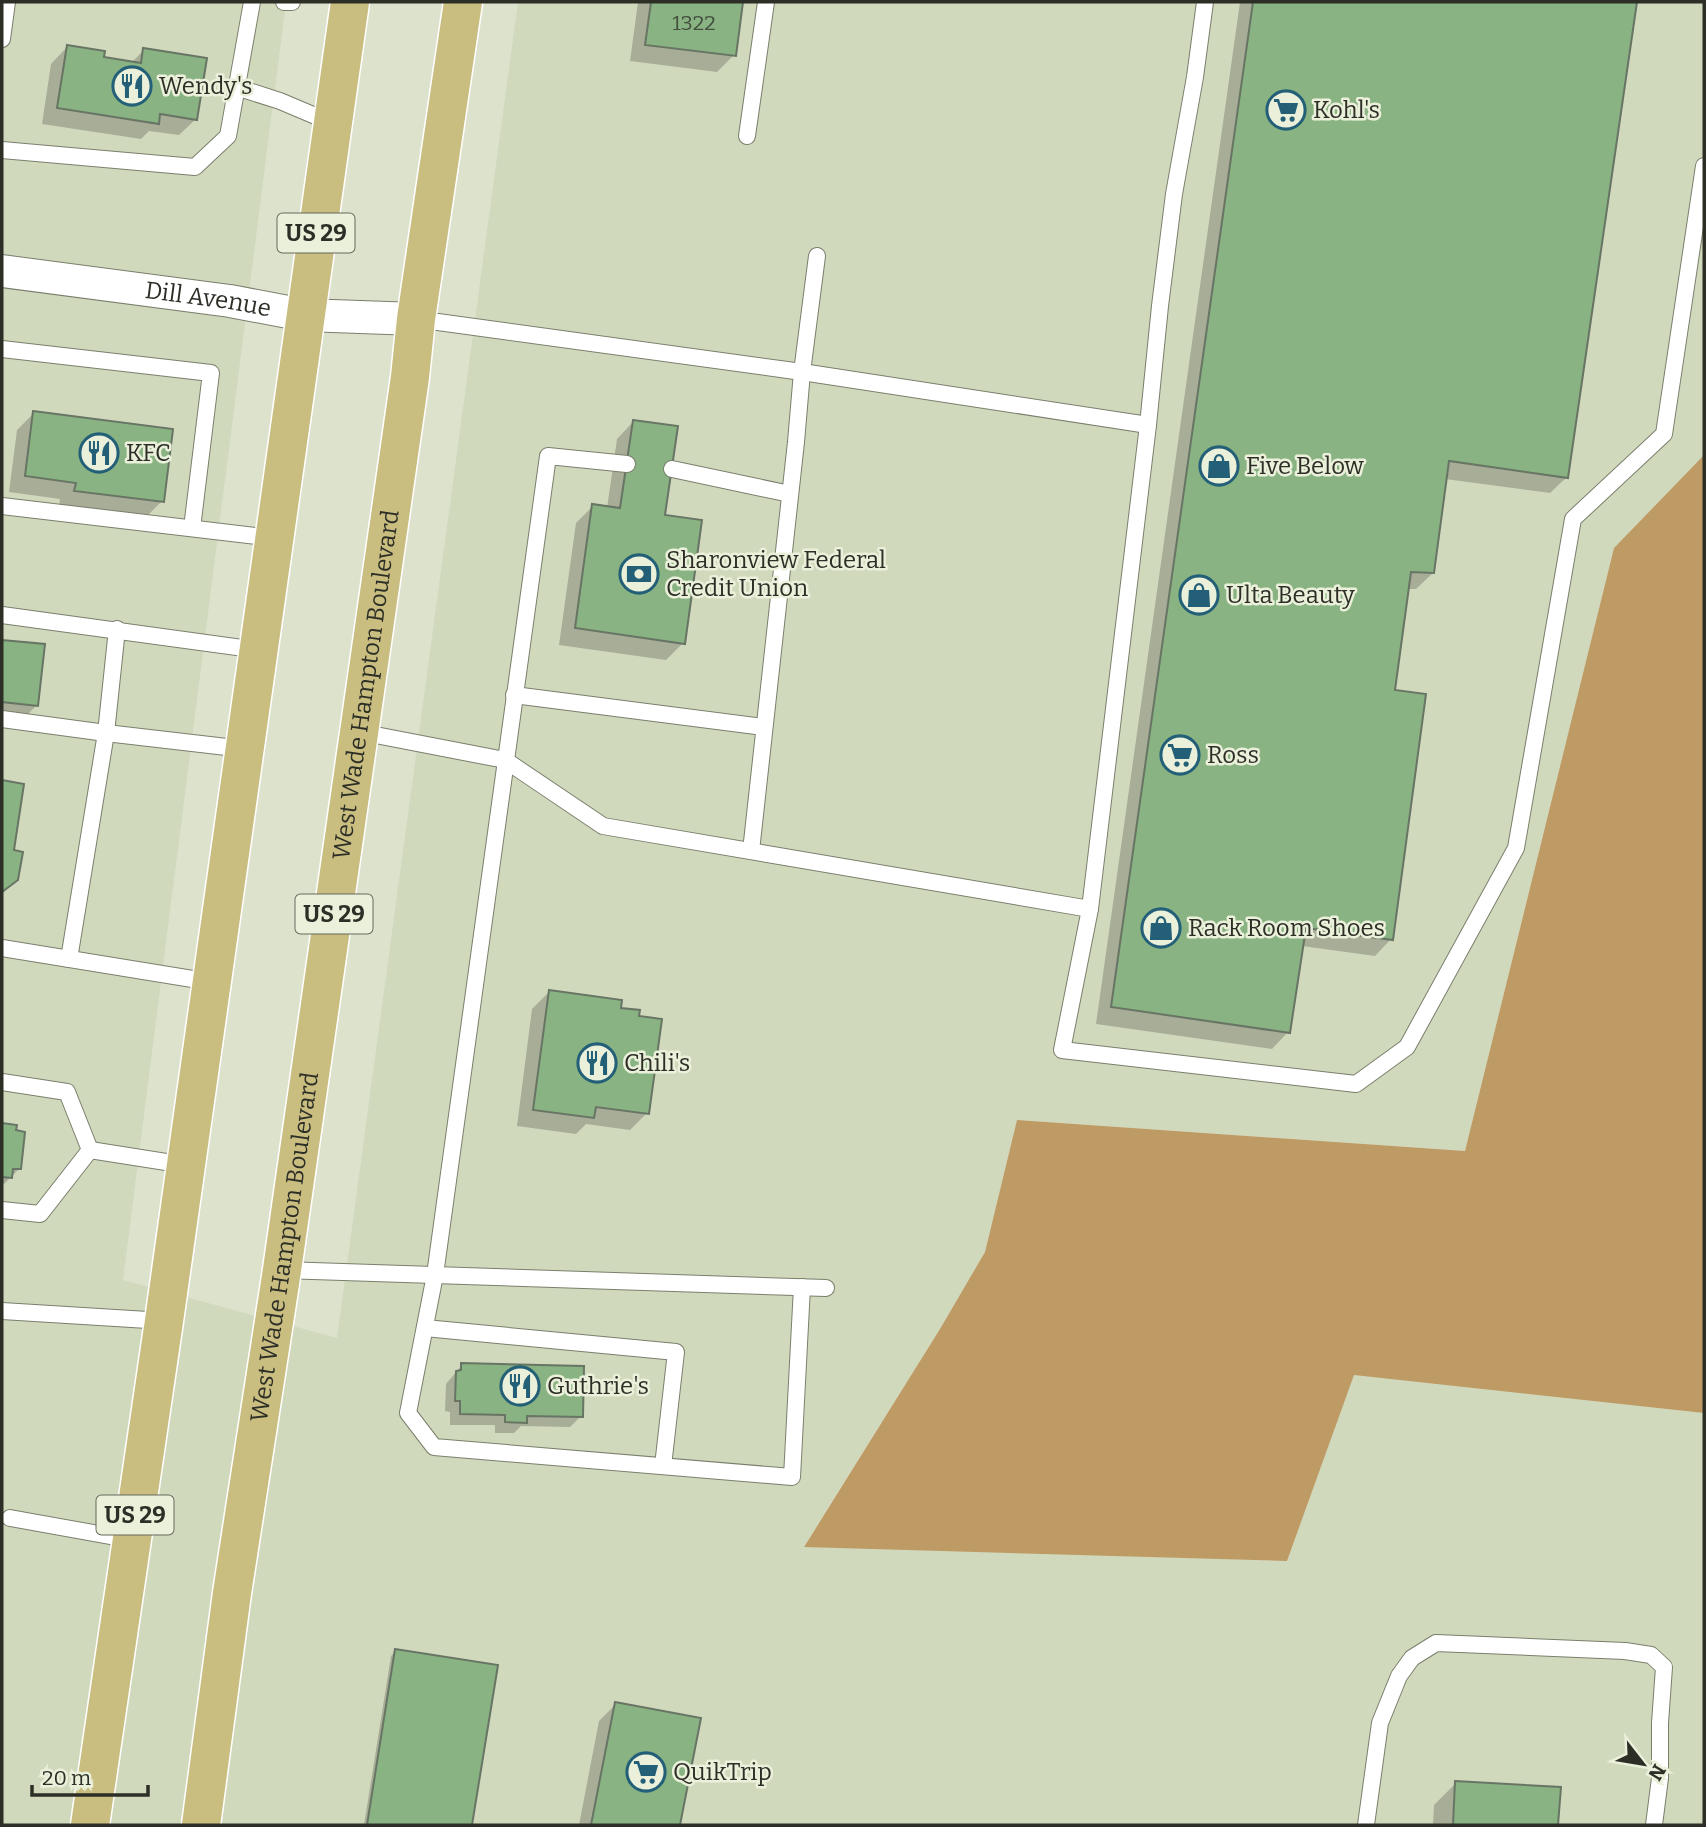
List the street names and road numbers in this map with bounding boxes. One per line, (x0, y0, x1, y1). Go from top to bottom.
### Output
road number: US 29 (278, 214, 354, 252)
street label: Dill Avenue (143, 276, 273, 322)
street label: West Wade Hampton Boulevard (327, 508, 405, 862)
road number: US 29 (296, 894, 372, 934)
street label: West Wade Hampton Boulevard (245, 1070, 324, 1424)
road number: US 29 (96, 1496, 174, 1534)

